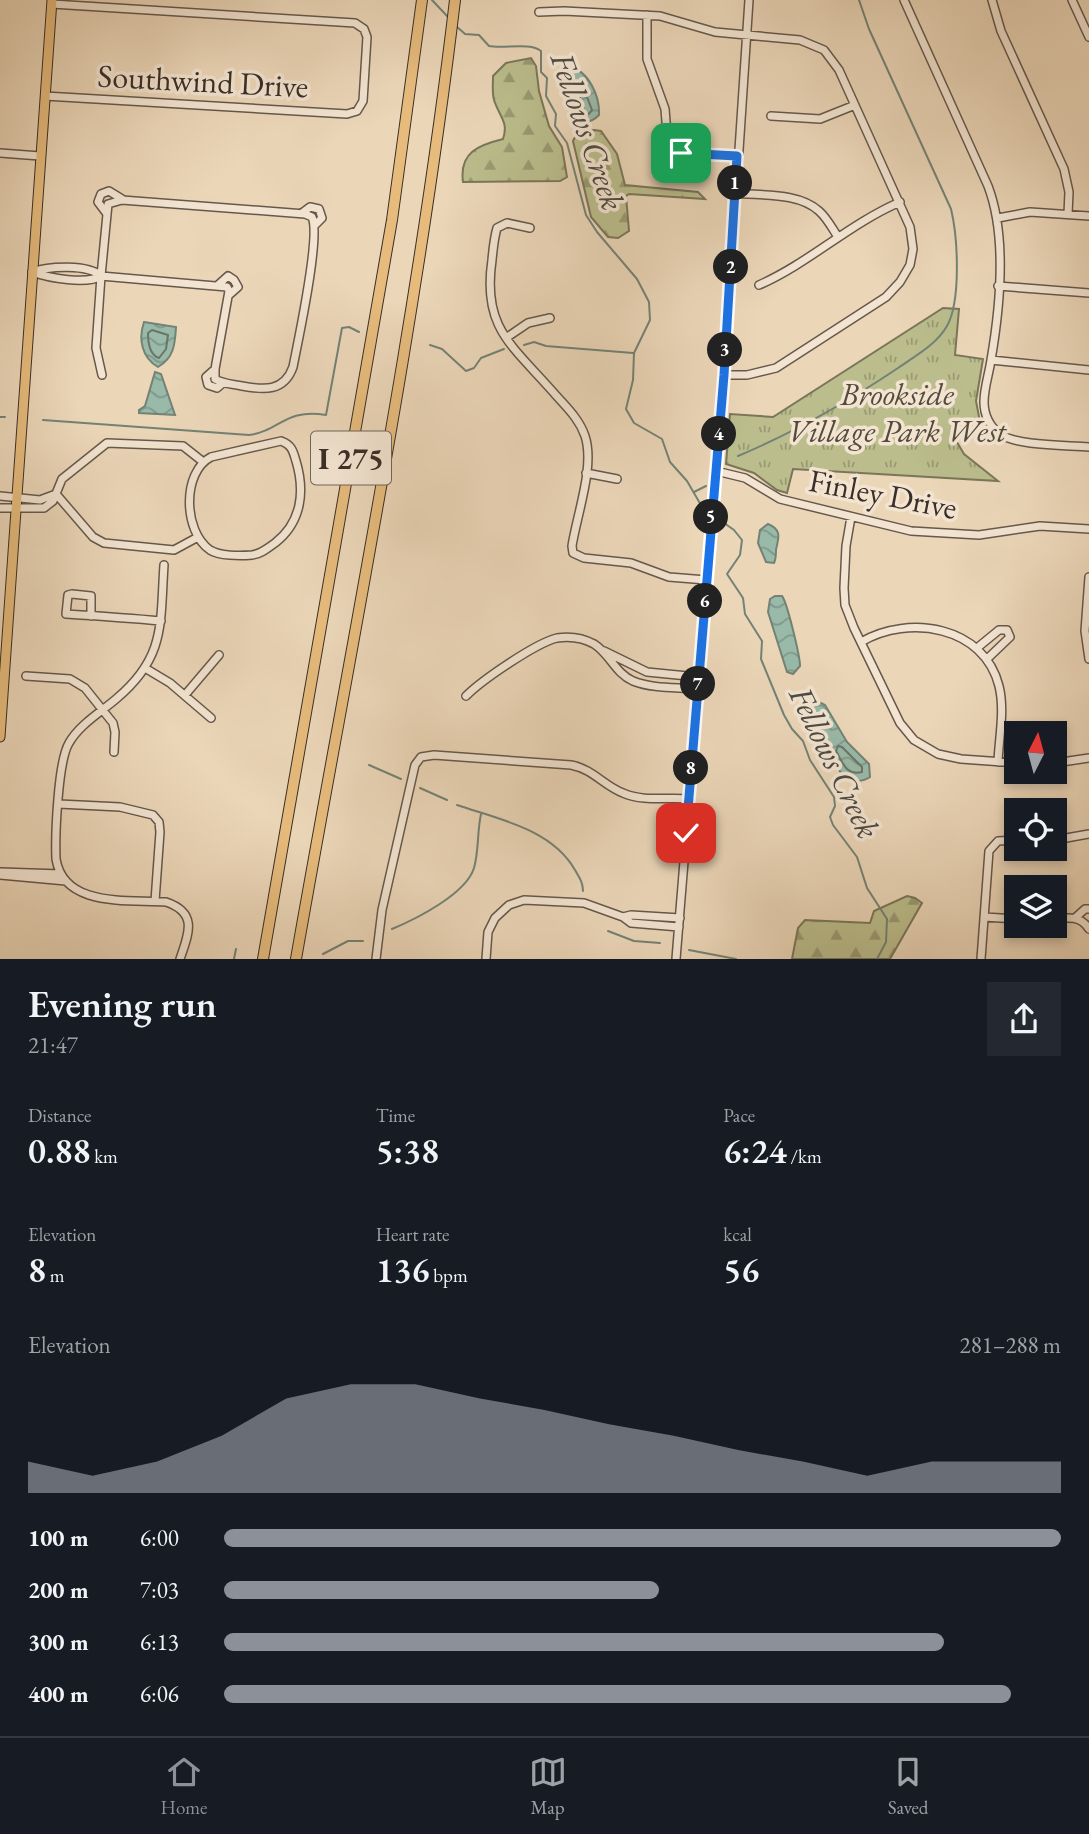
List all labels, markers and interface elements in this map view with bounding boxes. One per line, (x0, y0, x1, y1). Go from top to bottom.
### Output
water label: Fellows Creek (541, 45, 635, 216)
street label: Southwind Drive (97, 55, 309, 107)
pin (651, 123, 711, 183)
icon: arrive (662, 134, 700, 172)
pin: 1 (718, 166, 752, 200)
text: 1 (729, 170, 740, 195)
pin: 2 (714, 250, 748, 284)
text: 2 (725, 254, 736, 279)
pin: 3 (708, 332, 742, 368)
text: 3 (719, 337, 730, 362)
park label: Brookside Village Park West (788, 373, 1008, 452)
pin: 4 (702, 416, 736, 452)
text: 4 (713, 421, 724, 446)
road number: I 275 (311, 432, 391, 485)
street label: Finley Drive (805, 459, 961, 529)
pin: 5 (694, 500, 728, 534)
text: 5 (705, 504, 716, 529)
pin: 6 (688, 584, 722, 618)
text: 6 (699, 588, 710, 613)
pin: 7 (680, 666, 716, 702)
text: 7 (692, 671, 703, 696)
water label: Fellows Creek (779, 678, 890, 845)
north arrow (1004, 721, 1068, 784)
map controls (1004, 721, 1067, 938)
pin: 8 (674, 750, 708, 786)
text: 8 (685, 755, 696, 780)
button: locate (1004, 798, 1067, 861)
pin (656, 803, 716, 863)
icon: check (667, 814, 705, 852)
button: layers (1004, 875, 1067, 938)
text: Evening run (28, 979, 217, 1028)
button: share (987, 982, 1061, 1056)
text: 21:47 (28, 1030, 78, 1060)
text: Distance (28, 1103, 91, 1128)
text: Time (376, 1103, 415, 1128)
text: Pace (723, 1103, 755, 1128)
text: 0.88 (28, 1128, 90, 1173)
text: 5:38 (376, 1128, 439, 1173)
text: 6:24 (723, 1128, 787, 1173)
text: km (90, 1144, 118, 1169)
text: /km (787, 1144, 822, 1169)
text: Elevation (28, 1222, 96, 1247)
text: Heart rate (376, 1222, 449, 1247)
text: kcal (723, 1222, 752, 1247)
text: 8 (28, 1247, 46, 1292)
text: 136 (376, 1247, 430, 1292)
text: 56 (723, 1247, 759, 1292)
text: m (46, 1263, 65, 1288)
text: bpm (430, 1263, 468, 1288)
text: Elevation (28, 1330, 111, 1360)
text: 281–288 m (960, 1330, 1061, 1360)
text: 100 m (28, 1523, 89, 1553)
text: 6:00 (140, 1523, 179, 1553)
text: 200 m (28, 1575, 89, 1605)
text: 7:03 (140, 1575, 179, 1605)
text: 300 m (28, 1627, 89, 1657)
text: 6:13 (140, 1627, 179, 1657)
text: 400 m (28, 1679, 89, 1709)
text: 6:06 (140, 1679, 179, 1709)
tab: Home (161, 1753, 208, 1820)
tab: Map (529, 1753, 567, 1820)
tab: Saved (888, 1753, 928, 1820)

